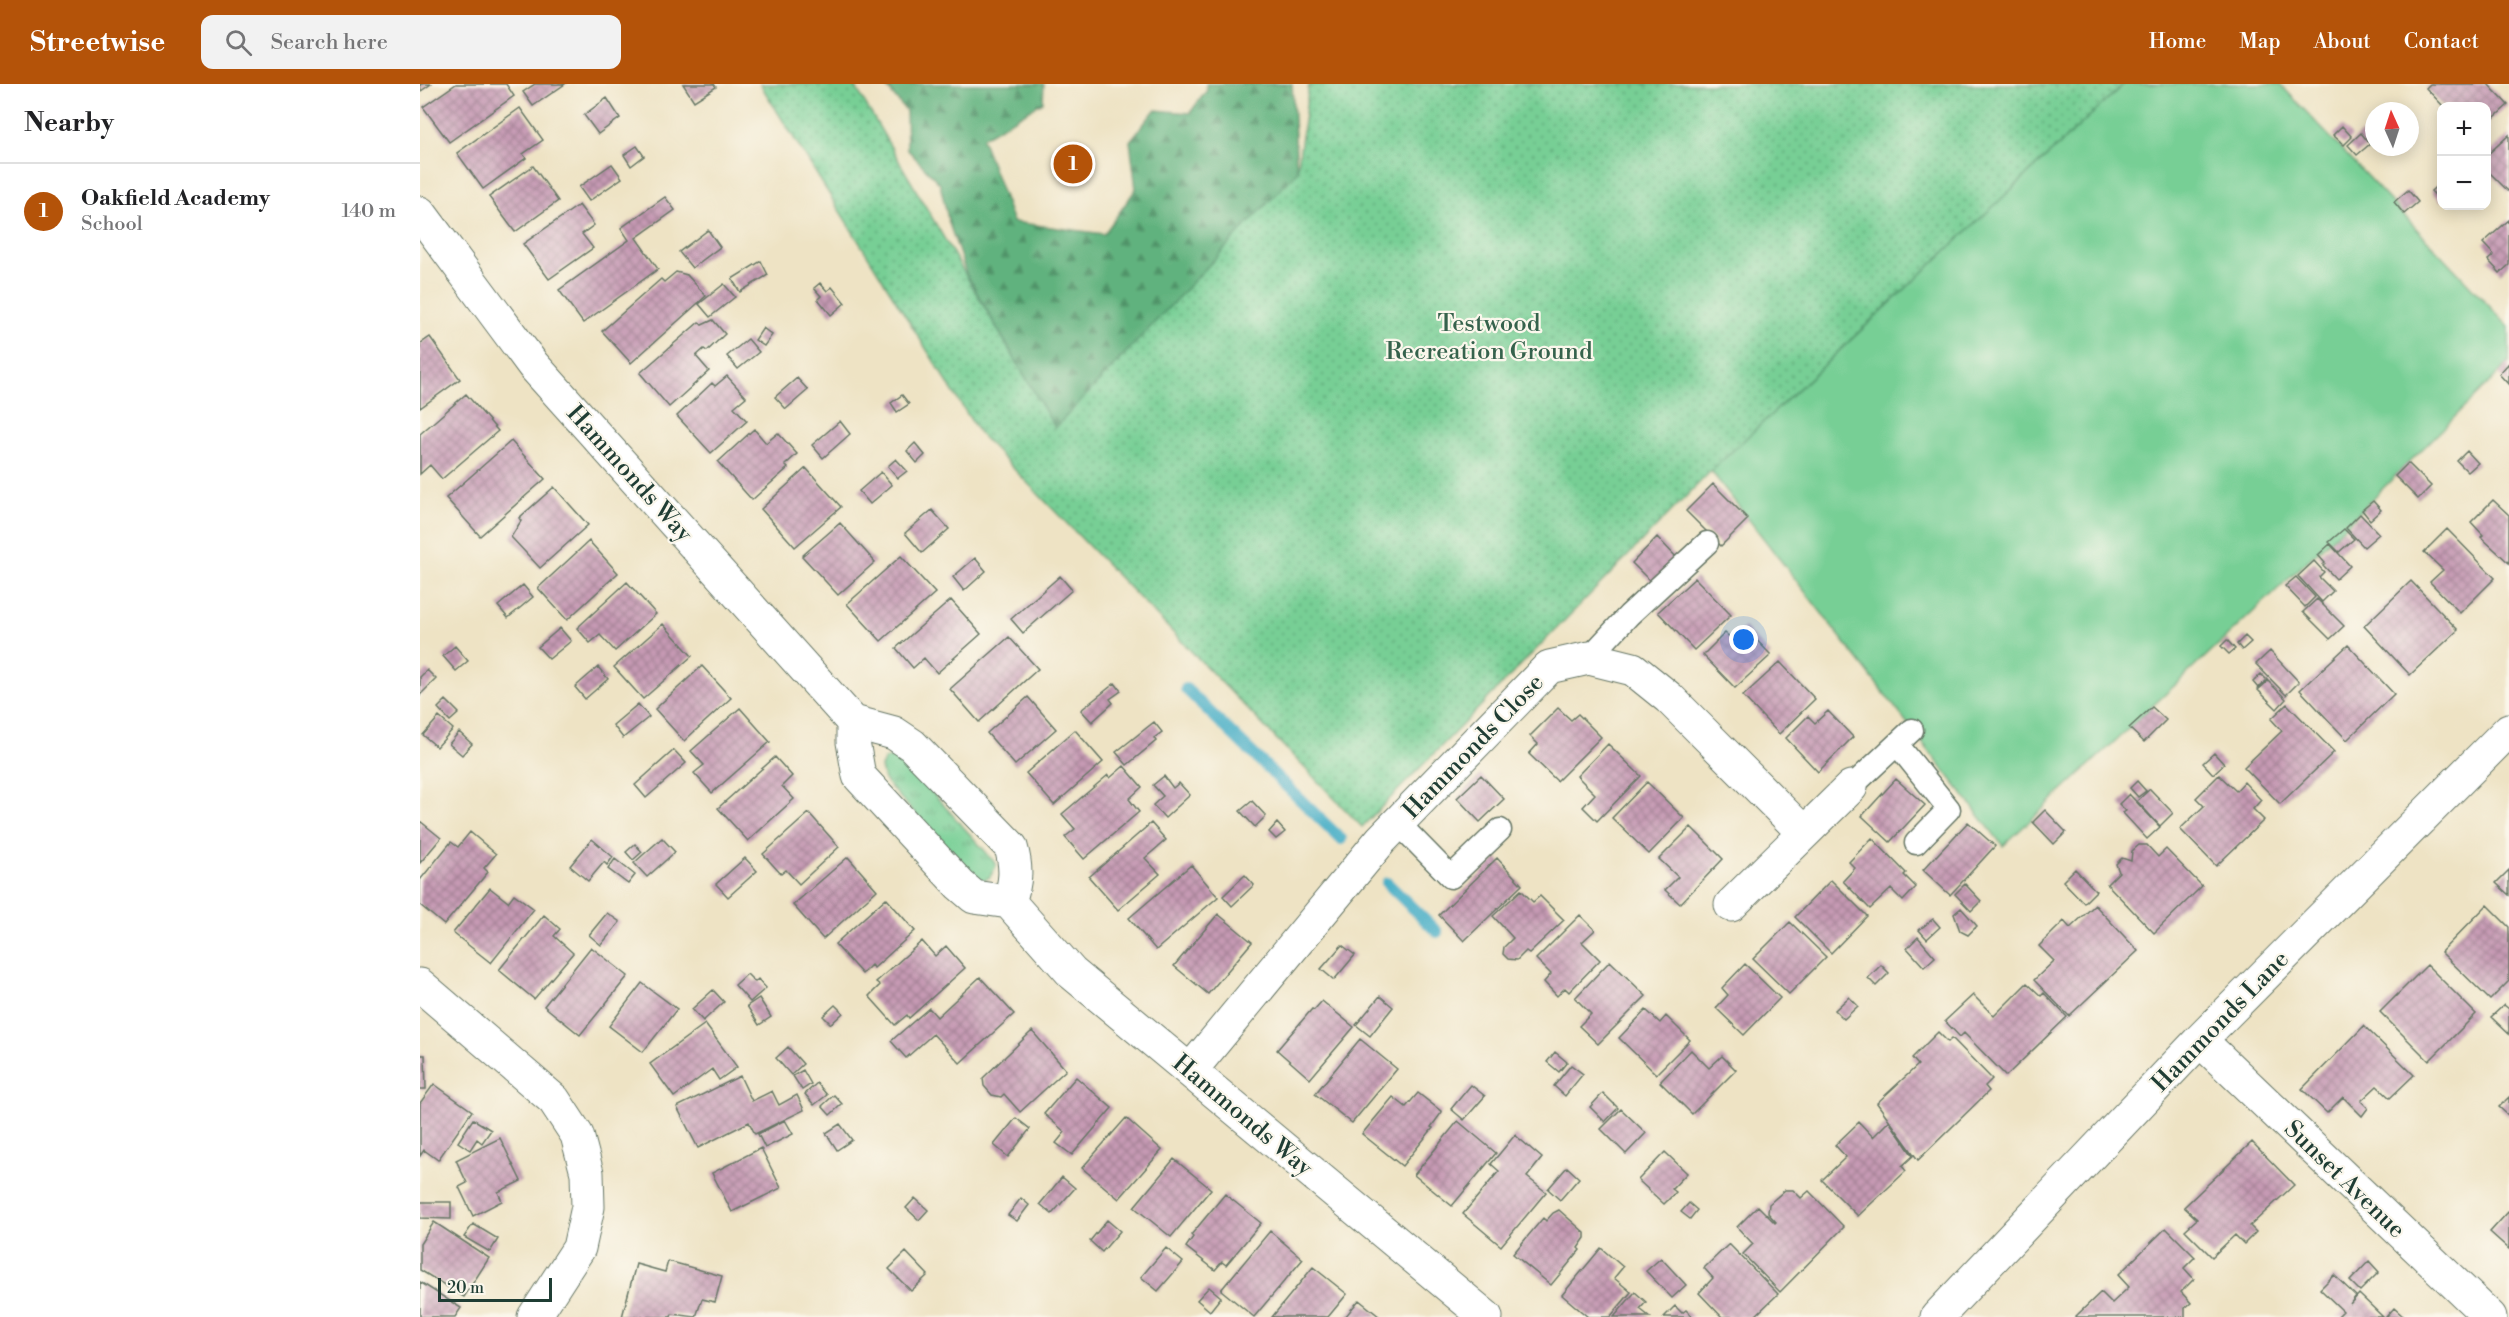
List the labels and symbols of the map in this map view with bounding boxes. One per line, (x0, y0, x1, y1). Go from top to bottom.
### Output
north arrow (2365, 102, 2419, 156)
pin: 1 (1054, 142, 1092, 187)
park label: Testwood Recreation Ground (1385, 309, 1593, 367)
street label: Hammonds Way (560, 399, 699, 549)
your location (1729, 625, 1758, 654)
street label: Hammonds Close (1397, 668, 1551, 825)
street label: Hammonds Lane (2146, 945, 2296, 1099)
street label: Hammonds Way (1166, 1048, 1319, 1183)
street label: Sunset Avenue (2277, 1114, 2411, 1245)
scale bar (438, 1275, 552, 1302)

